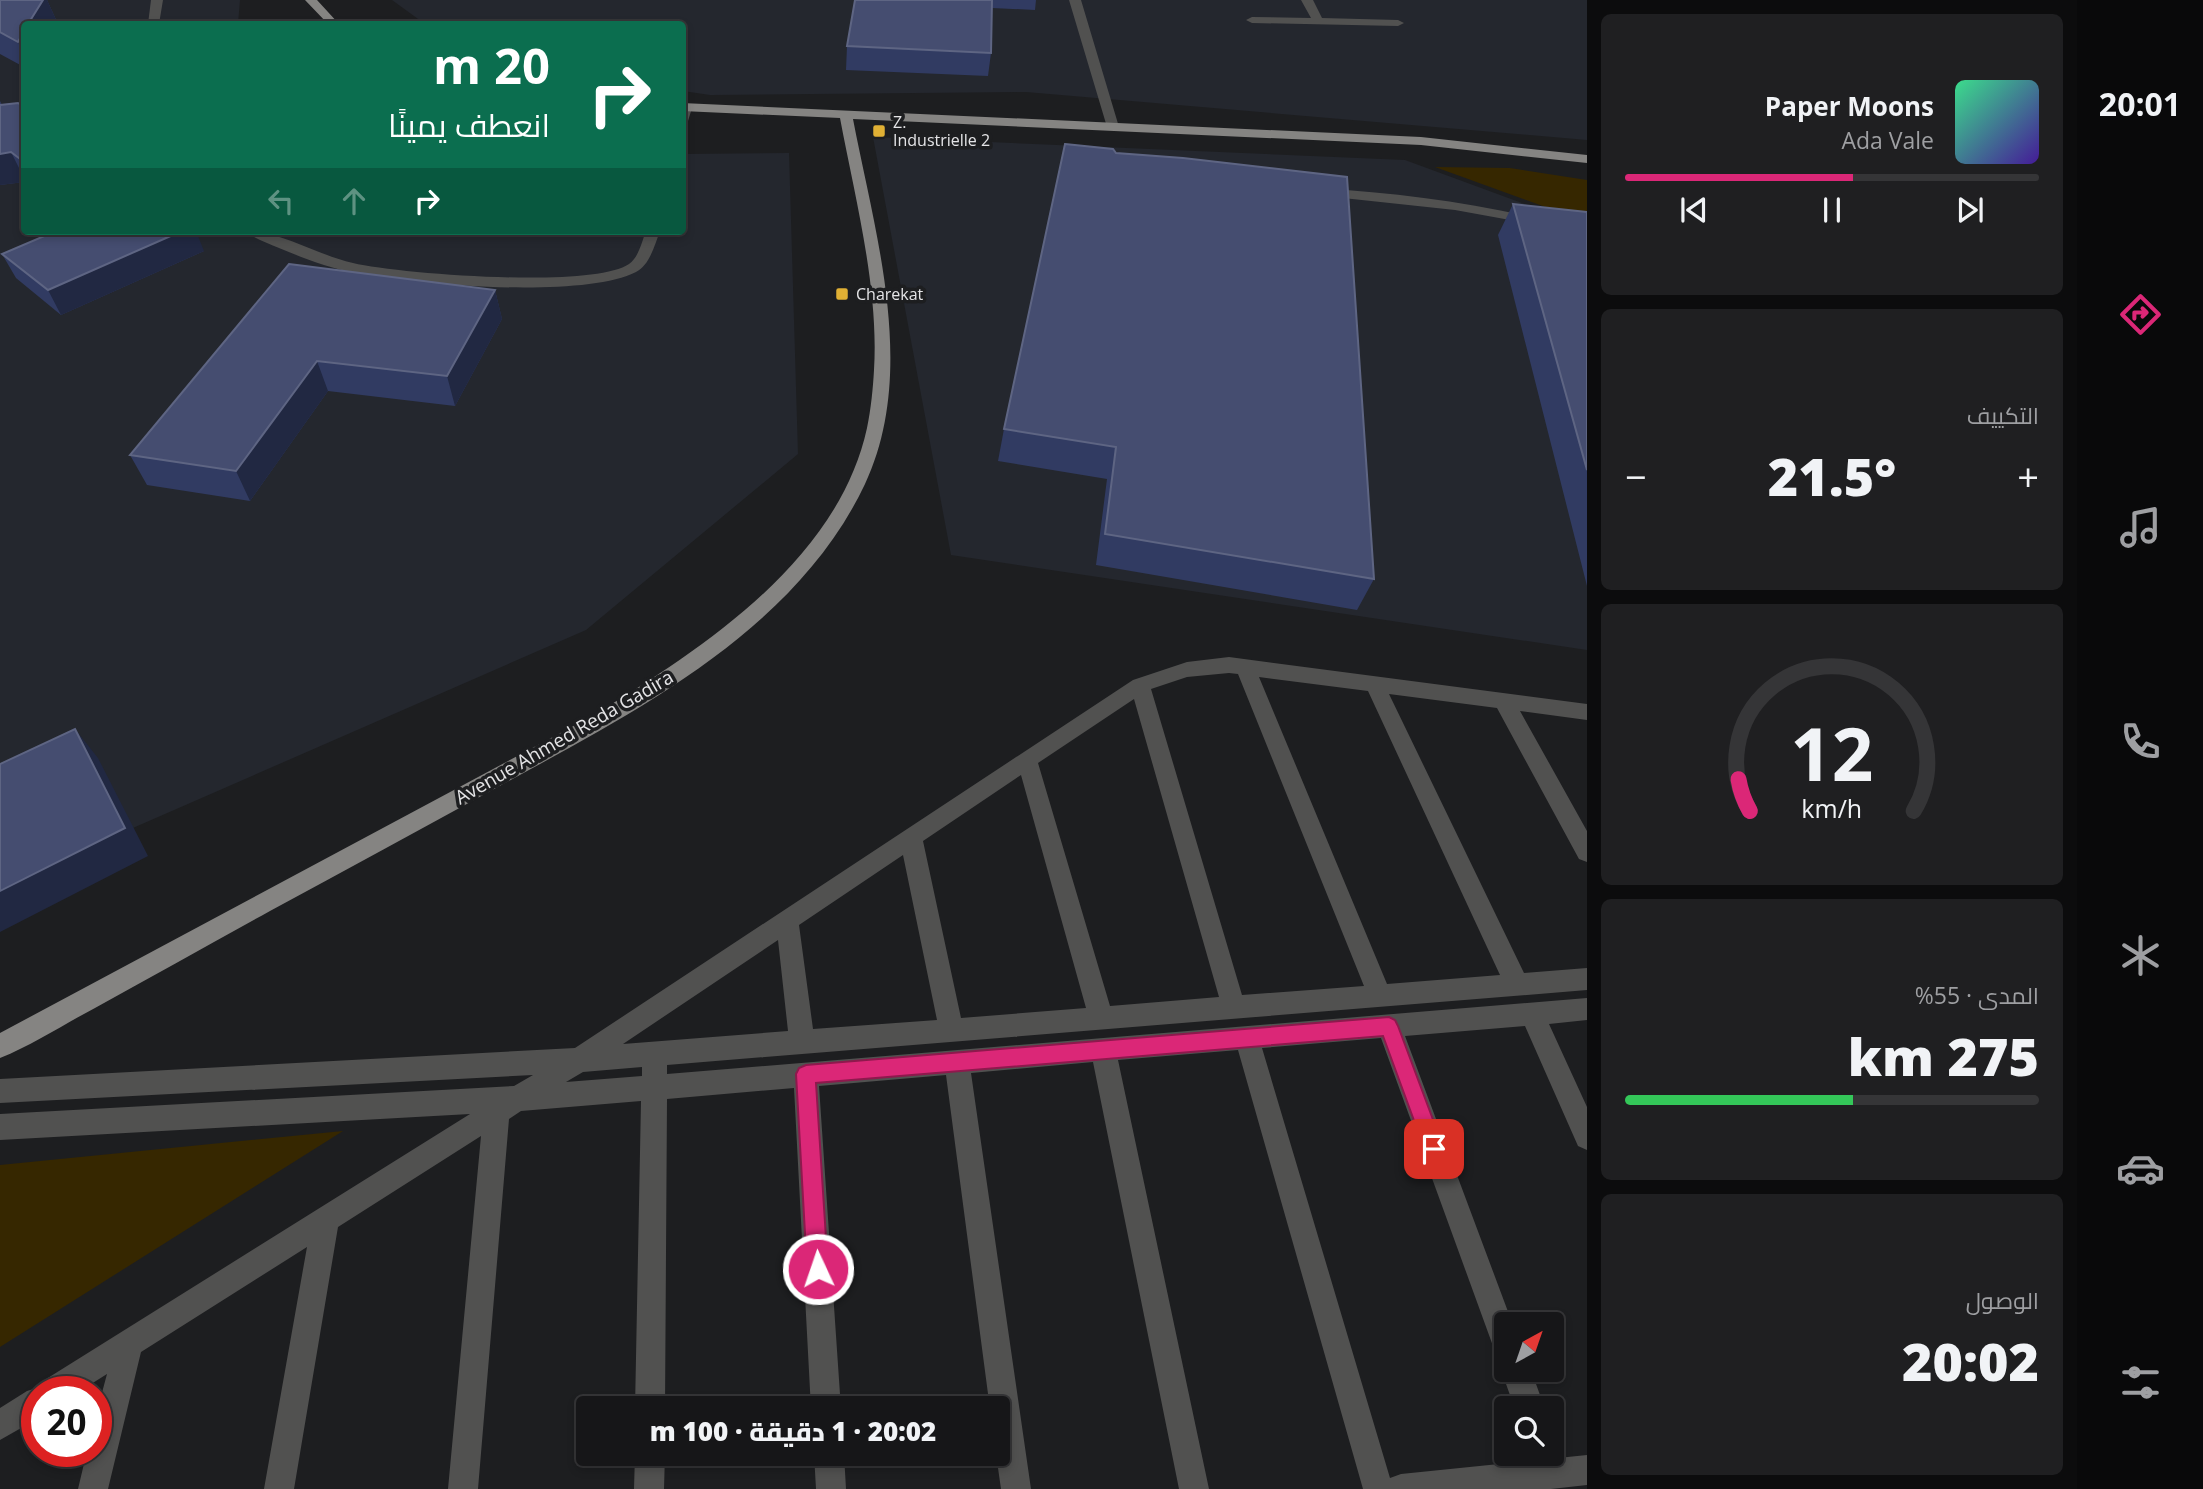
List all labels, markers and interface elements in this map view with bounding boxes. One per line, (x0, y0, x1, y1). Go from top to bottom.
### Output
text: 20 m (433, 32, 550, 98)
icon: right (574, 49, 665, 140)
text: 20:01 (2099, 82, 2181, 125)
text: Paper Moons (1765, 88, 1934, 124)
text: انعطف يمينًا (388, 103, 550, 146)
place label: Z. Industrielle 2 (893, 111, 990, 151)
marker: Z. Industrielle 2 (871, 123, 887, 139)
text: Ada Vale (1841, 124, 1934, 156)
icon: left (262, 182, 300, 220)
icon: ahead (335, 182, 373, 220)
icon: right (408, 182, 446, 220)
icon: previous (1675, 191, 1713, 229)
icon: pause (1813, 191, 1851, 229)
icon: next (1951, 191, 1989, 229)
place label: Charekat (856, 283, 924, 305)
marker: Charekat (834, 286, 850, 302)
icon: directions (2116, 290, 2165, 339)
text: التكييف (1967, 399, 2039, 431)
text: 21.5° (1768, 440, 1896, 511)
text: − (1625, 450, 1647, 502)
text: + (2017, 450, 2039, 502)
icon: music (2116, 503, 2165, 552)
street label: Avenue Ahmed Reda Gadira (450, 664, 678, 810)
text: 12 (1790, 703, 1874, 802)
icon: phone (2116, 717, 2165, 766)
text: km/h (1802, 790, 1862, 824)
icon: climate (2116, 931, 2165, 980)
text: المدى · 55% (1915, 979, 2039, 1011)
text: 275 km (1848, 1020, 2039, 1091)
pin (1404, 1119, 1464, 1179)
icon: arrive (1415, 1130, 1453, 1168)
icon: car (2116, 1144, 2165, 1193)
position arrow (781, 1232, 855, 1306)
text: الوصول (1966, 1284, 2039, 1316)
north arrow (1494, 1312, 1564, 1382)
map controls (1494, 1312, 1564, 1466)
text: 20:02 (1902, 1325, 2039, 1396)
icon: filters (2116, 1358, 2165, 1407)
speed limit sign: 20 (21, 1376, 112, 1467)
button: search (1494, 1396, 1564, 1466)
text: 20:02 · 1 دقيقة · 100 m (650, 1413, 936, 1449)

